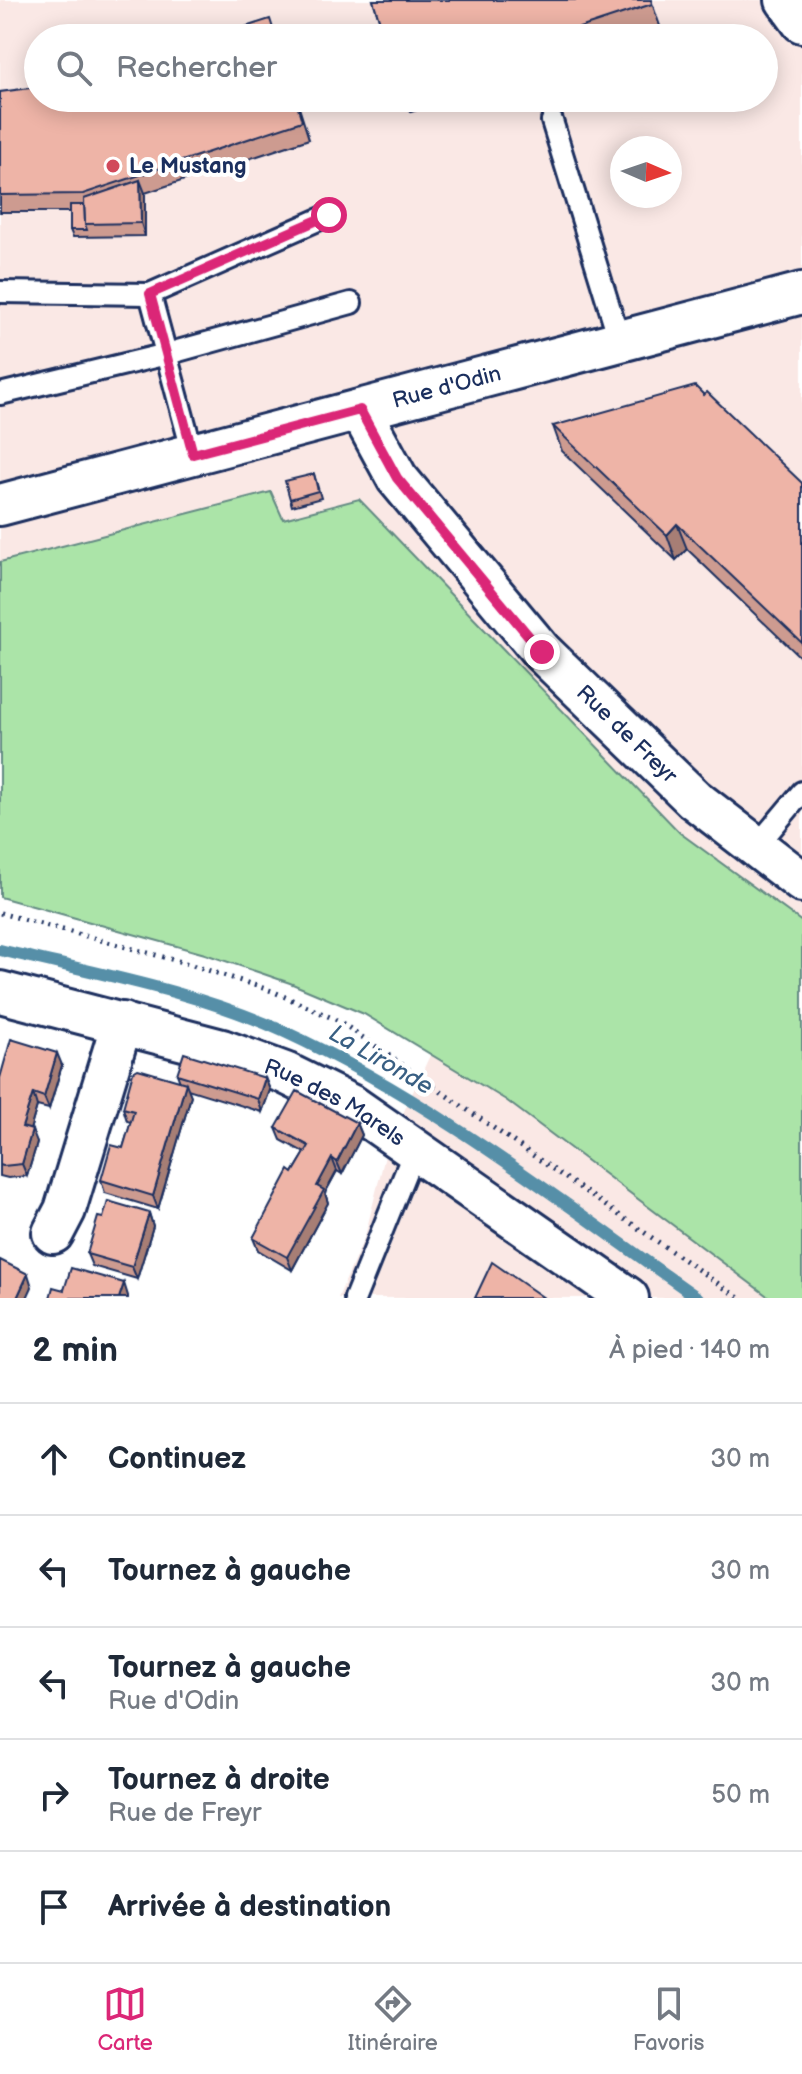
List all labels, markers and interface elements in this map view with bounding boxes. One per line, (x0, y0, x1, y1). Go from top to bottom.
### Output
search box (24, 24, 778, 112)
icon: search (52, 46, 96, 90)
text: Rechercher (116, 50, 277, 86)
north arrow (610, 136, 682, 208)
place label: Le Mustang (129, 153, 246, 180)
marker: Le Mustang (104, 157, 122, 175)
route start (311, 197, 347, 233)
street label: Rue d'Odin (389, 360, 504, 414)
route end (524, 634, 560, 670)
street label: Rue de Freyr (571, 679, 684, 790)
water label: La Lironde (324, 1019, 438, 1101)
street label: Rue des Marels (261, 1053, 410, 1152)
text: 2 min (32, 1330, 118, 1371)
text: À pied · 140 m (609, 1335, 770, 1366)
icon: ahead (32, 1437, 76, 1481)
text: Continuez (108, 1441, 246, 1477)
text: 30 m (710, 1444, 770, 1475)
icon: left (32, 1549, 76, 1593)
text: Tournez à gauche (108, 1553, 351, 1589)
text: 30 m (710, 1556, 770, 1587)
text: Tournez à gauche (108, 1650, 351, 1686)
icon: left (32, 1661, 76, 1705)
text: 30 m (710, 1668, 770, 1699)
text: Rue d'Odin (108, 1686, 239, 1717)
text: Tournez à droite (108, 1762, 330, 1798)
icon: right (32, 1773, 76, 1817)
text: 50 m (711, 1780, 770, 1811)
text: Rue de Freyr (108, 1798, 261, 1829)
icon: arrive (32, 1885, 76, 1929)
text: Arrivée à destination (108, 1889, 391, 1925)
tab: Carte (97, 1982, 153, 2057)
tab: Itinéraire (348, 1982, 438, 2057)
tab: Favoris (633, 1982, 705, 2057)

